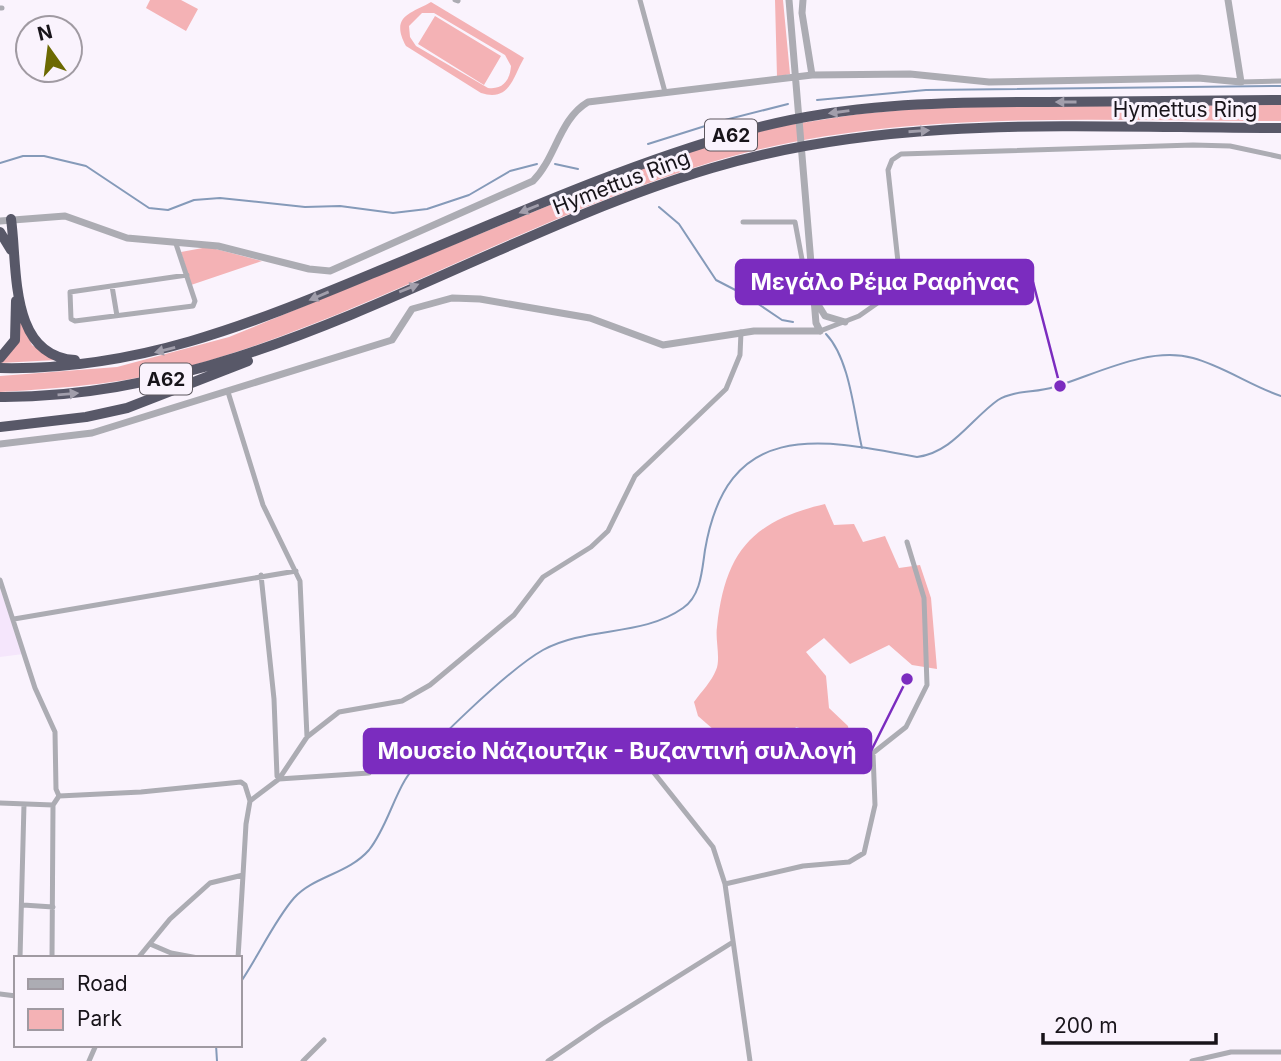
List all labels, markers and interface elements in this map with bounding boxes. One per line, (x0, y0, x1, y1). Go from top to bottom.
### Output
north arrow (14, 14, 84, 84)
text: N (35, 20, 55, 46)
one-way arrow (1055, 96, 1077, 108)
street label: Hymettus Ring (1113, 97, 1257, 122)
one-way arrow (828, 107, 850, 118)
road number: Α62 (705, 119, 757, 150)
one-way arrow (908, 125, 930, 136)
street label: Hymettus Ring (549, 144, 693, 220)
one-way arrow (518, 204, 539, 215)
callout: Μεγάλο Ρέμα Ραφήνας (736, 260, 1033, 304)
text: Μεγάλο Ρέμα Ραφήνας (751, 268, 1019, 296)
one-way arrow (398, 283, 419, 294)
one-way arrow (309, 290, 329, 302)
one-way arrow (154, 345, 176, 356)
road number: Α62 (140, 364, 192, 394)
one-way arrow (57, 388, 79, 399)
callout: Μουσείο Νάζιουτζικ - Βυζαντινή συλλογή (364, 729, 871, 773)
text: Μουσείο Νάζιουτζικ - Βυζαντινή συλλογή (377, 737, 857, 765)
legend (14, 956, 242, 1047)
text: Road (77, 971, 128, 996)
scale bar (1043, 1002, 1216, 1046)
text: Park (77, 1006, 122, 1031)
text: 200 m (1054, 1013, 1118, 1038)

